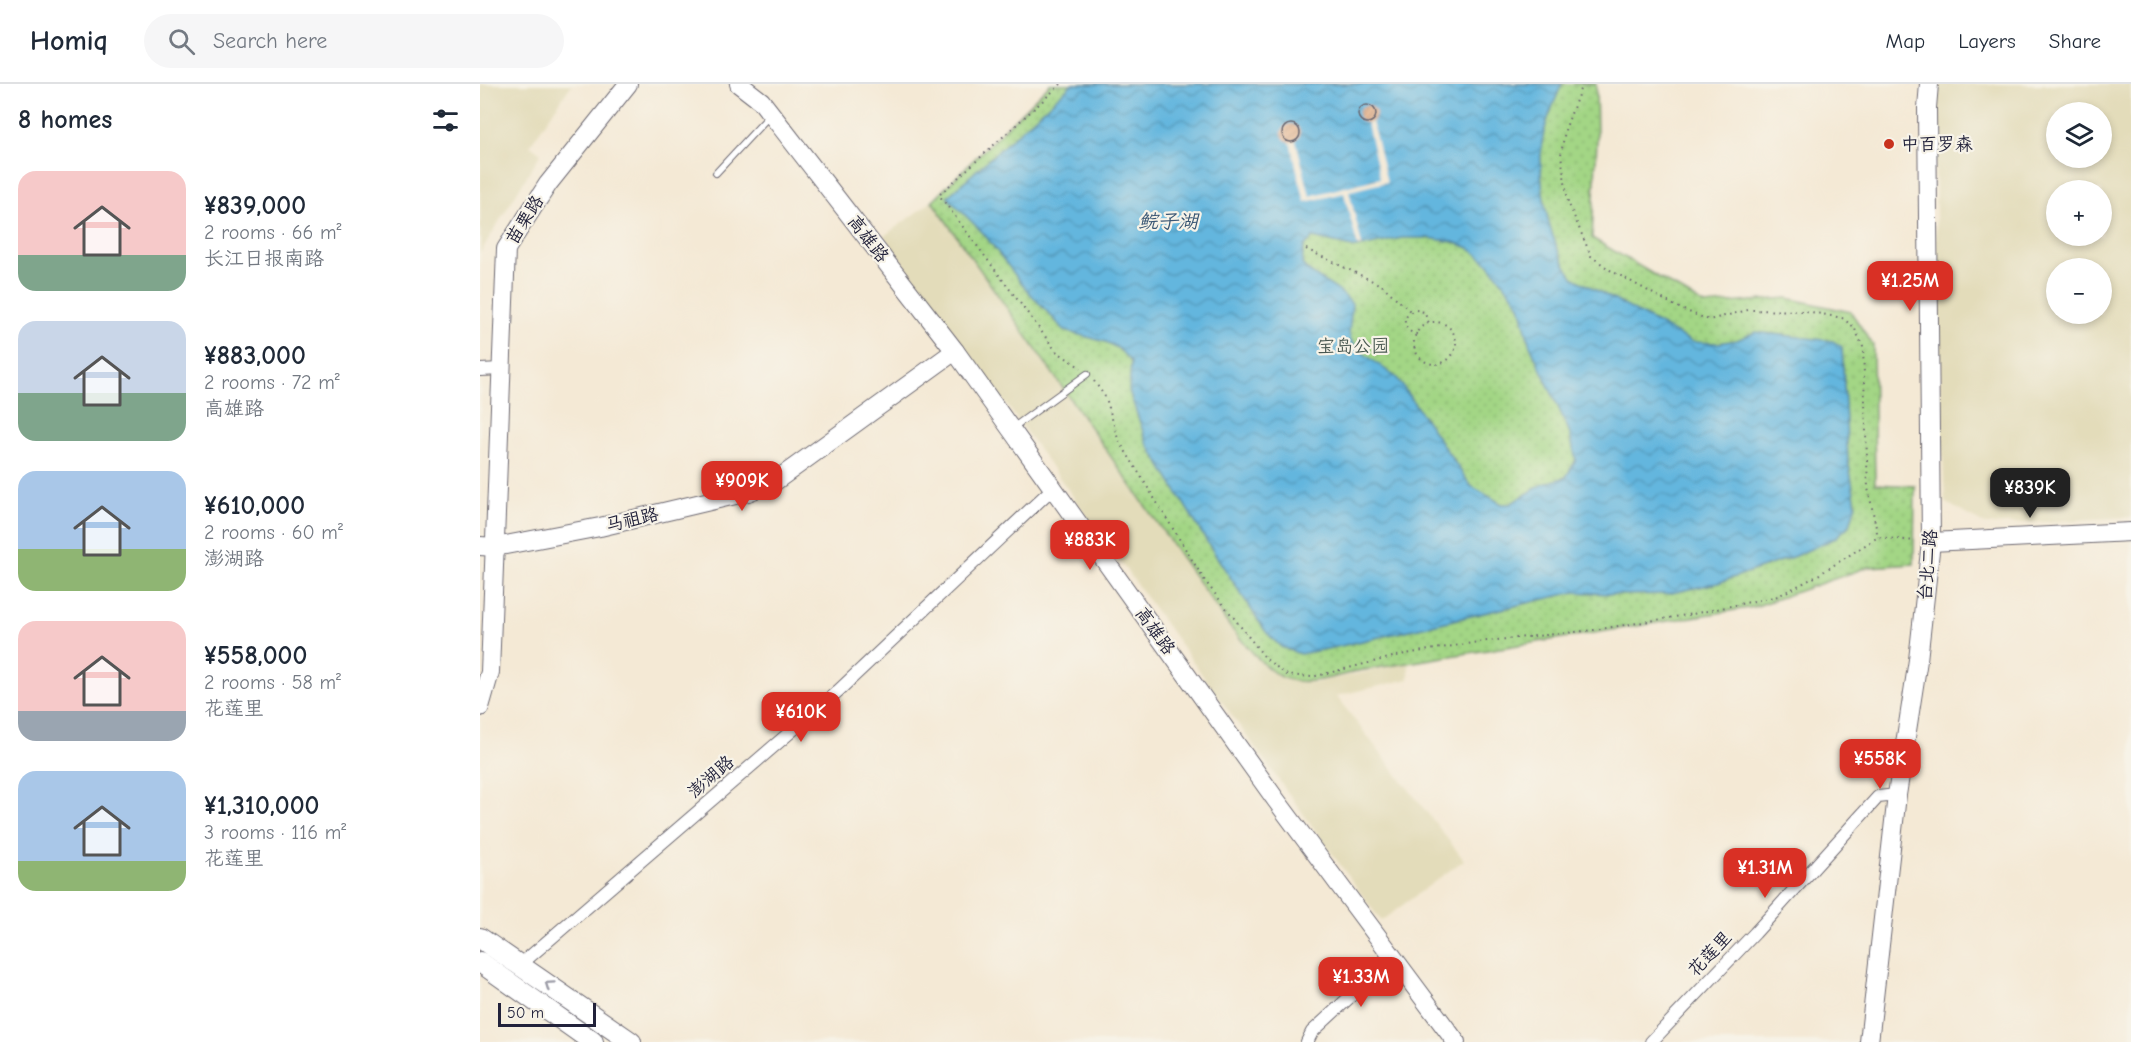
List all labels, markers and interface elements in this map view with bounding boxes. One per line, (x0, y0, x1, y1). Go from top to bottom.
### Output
search box (144, 14, 564, 68)
text: Homiq (30, 25, 108, 57)
icon: search (165, 25, 198, 58)
text: Search here (213, 28, 327, 54)
text: Map (1886, 29, 1925, 53)
text: Layers (1958, 29, 2016, 53)
text: Share (2049, 29, 2101, 53)
map controls (2046, 102, 2112, 324)
button: layers (2046, 102, 2112, 168)
icon: filters (429, 104, 462, 137)
text: 8 homes (18, 105, 112, 135)
place label: 中百罗森 (1901, 134, 1973, 155)
marker: 中百罗森 (1882, 137, 1896, 151)
button: + (2046, 180, 2112, 246)
text: ¥839,000 (204, 191, 306, 221)
street label: 苗栗路 (502, 192, 548, 248)
icon: home (66, 195, 138, 267)
water label: 鲩子湖 (1138, 210, 1200, 233)
street label: 高雄路 (843, 211, 893, 267)
text: 2 rooms · 66 m² (204, 221, 342, 244)
text: 长江日报南路 (204, 247, 324, 270)
button: − (2046, 258, 2112, 324)
pin: ¥1.25M (1861, 261, 1959, 312)
text: ¥1.25M (1881, 269, 1939, 292)
park label: 宝岛公园 (1317, 336, 1389, 357)
text: ¥883,000 (204, 341, 306, 371)
icon: home (66, 345, 138, 417)
text: 2 rooms · 72 m² (204, 371, 340, 394)
text: 高雄路 (204, 397, 264, 420)
pin: ¥909K (700, 461, 784, 512)
pin: ¥839K (1988, 468, 2072, 519)
text: ¥909K (715, 469, 769, 492)
text: ¥839K (2004, 476, 2056, 499)
text: ¥610,000 (204, 491, 305, 521)
icon: home (66, 495, 138, 567)
street label: 马祖路 (603, 504, 661, 536)
pin: ¥883K (1048, 520, 1132, 571)
text: 2 rooms · 60 m² (204, 521, 343, 544)
text: ¥883K (1064, 528, 1116, 551)
street label: 台北二路 (1914, 528, 1942, 602)
text: 澎湖路 (204, 547, 264, 570)
street label: 高雄路 (1131, 603, 1179, 659)
text: ¥558,000 (204, 641, 307, 671)
icon: home (66, 645, 138, 717)
text: 2 rooms · 58 m² (204, 671, 341, 694)
pin: ¥610K (759, 692, 843, 743)
text: 花莲里 (204, 697, 264, 720)
text: ¥610K (776, 700, 826, 723)
pin: ¥558K (1838, 739, 1922, 790)
text: ¥558K (1854, 747, 1906, 770)
street label: 澎湖路 (684, 751, 738, 803)
text: ¥1,310,000 (204, 791, 319, 821)
icon: home (66, 795, 138, 867)
text: 3 rooms · 116 m² (204, 821, 346, 844)
text: 花莲里 (204, 847, 264, 870)
pin: ¥1.31M (1716, 848, 1814, 899)
text: ¥1.31M (1737, 856, 1793, 879)
street label: 花莲里 (1684, 927, 1736, 981)
pin: ¥1.33M (1312, 957, 1410, 1008)
text: ¥1.33M (1332, 965, 1390, 988)
one-way arrow (544, 981, 555, 992)
scale bar (498, 1000, 596, 1028)
text: 50 m (507, 1004, 544, 1022)

